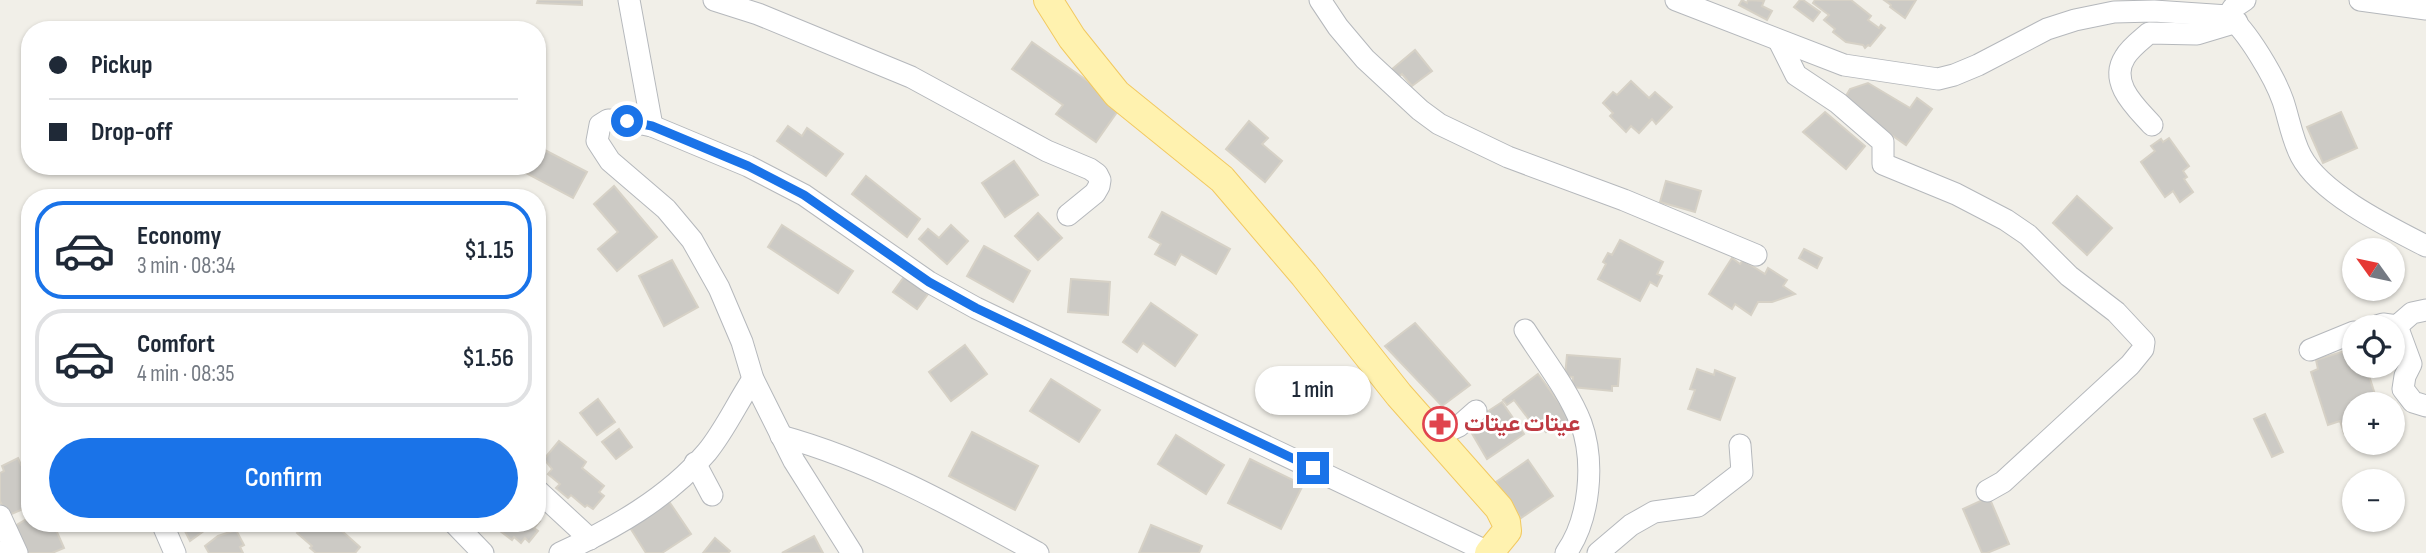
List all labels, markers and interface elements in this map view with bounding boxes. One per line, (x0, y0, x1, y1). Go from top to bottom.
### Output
text: Pickup (91, 50, 153, 81)
route start (611, 105, 643, 137)
text: Drop-off (91, 117, 172, 148)
icon: car (53, 219, 116, 282)
text: Economy (137, 221, 221, 252)
text: $1.15 (464, 235, 514, 266)
north arrow (2342, 238, 2404, 301)
map controls (2342, 238, 2405, 532)
text: 3 min · 08:34 (137, 252, 235, 280)
button: locate (2342, 315, 2405, 378)
icon: car (53, 327, 116, 390)
text: Comfort (137, 329, 215, 360)
text: $1.56 (462, 343, 514, 374)
text: 4 min · 08:35 (137, 360, 235, 388)
callout: 1 min (1255, 366, 1371, 416)
text: 1 min (1292, 376, 1334, 404)
button: + (2342, 392, 2405, 455)
pharmacy icon: عيتات عيتات (1421, 405, 1459, 443)
place label: عيتات عيتات (1464, 410, 1580, 438)
button: Confirm (49, 438, 518, 518)
route end (1297, 452, 1329, 484)
button: − (2342, 469, 2405, 532)

